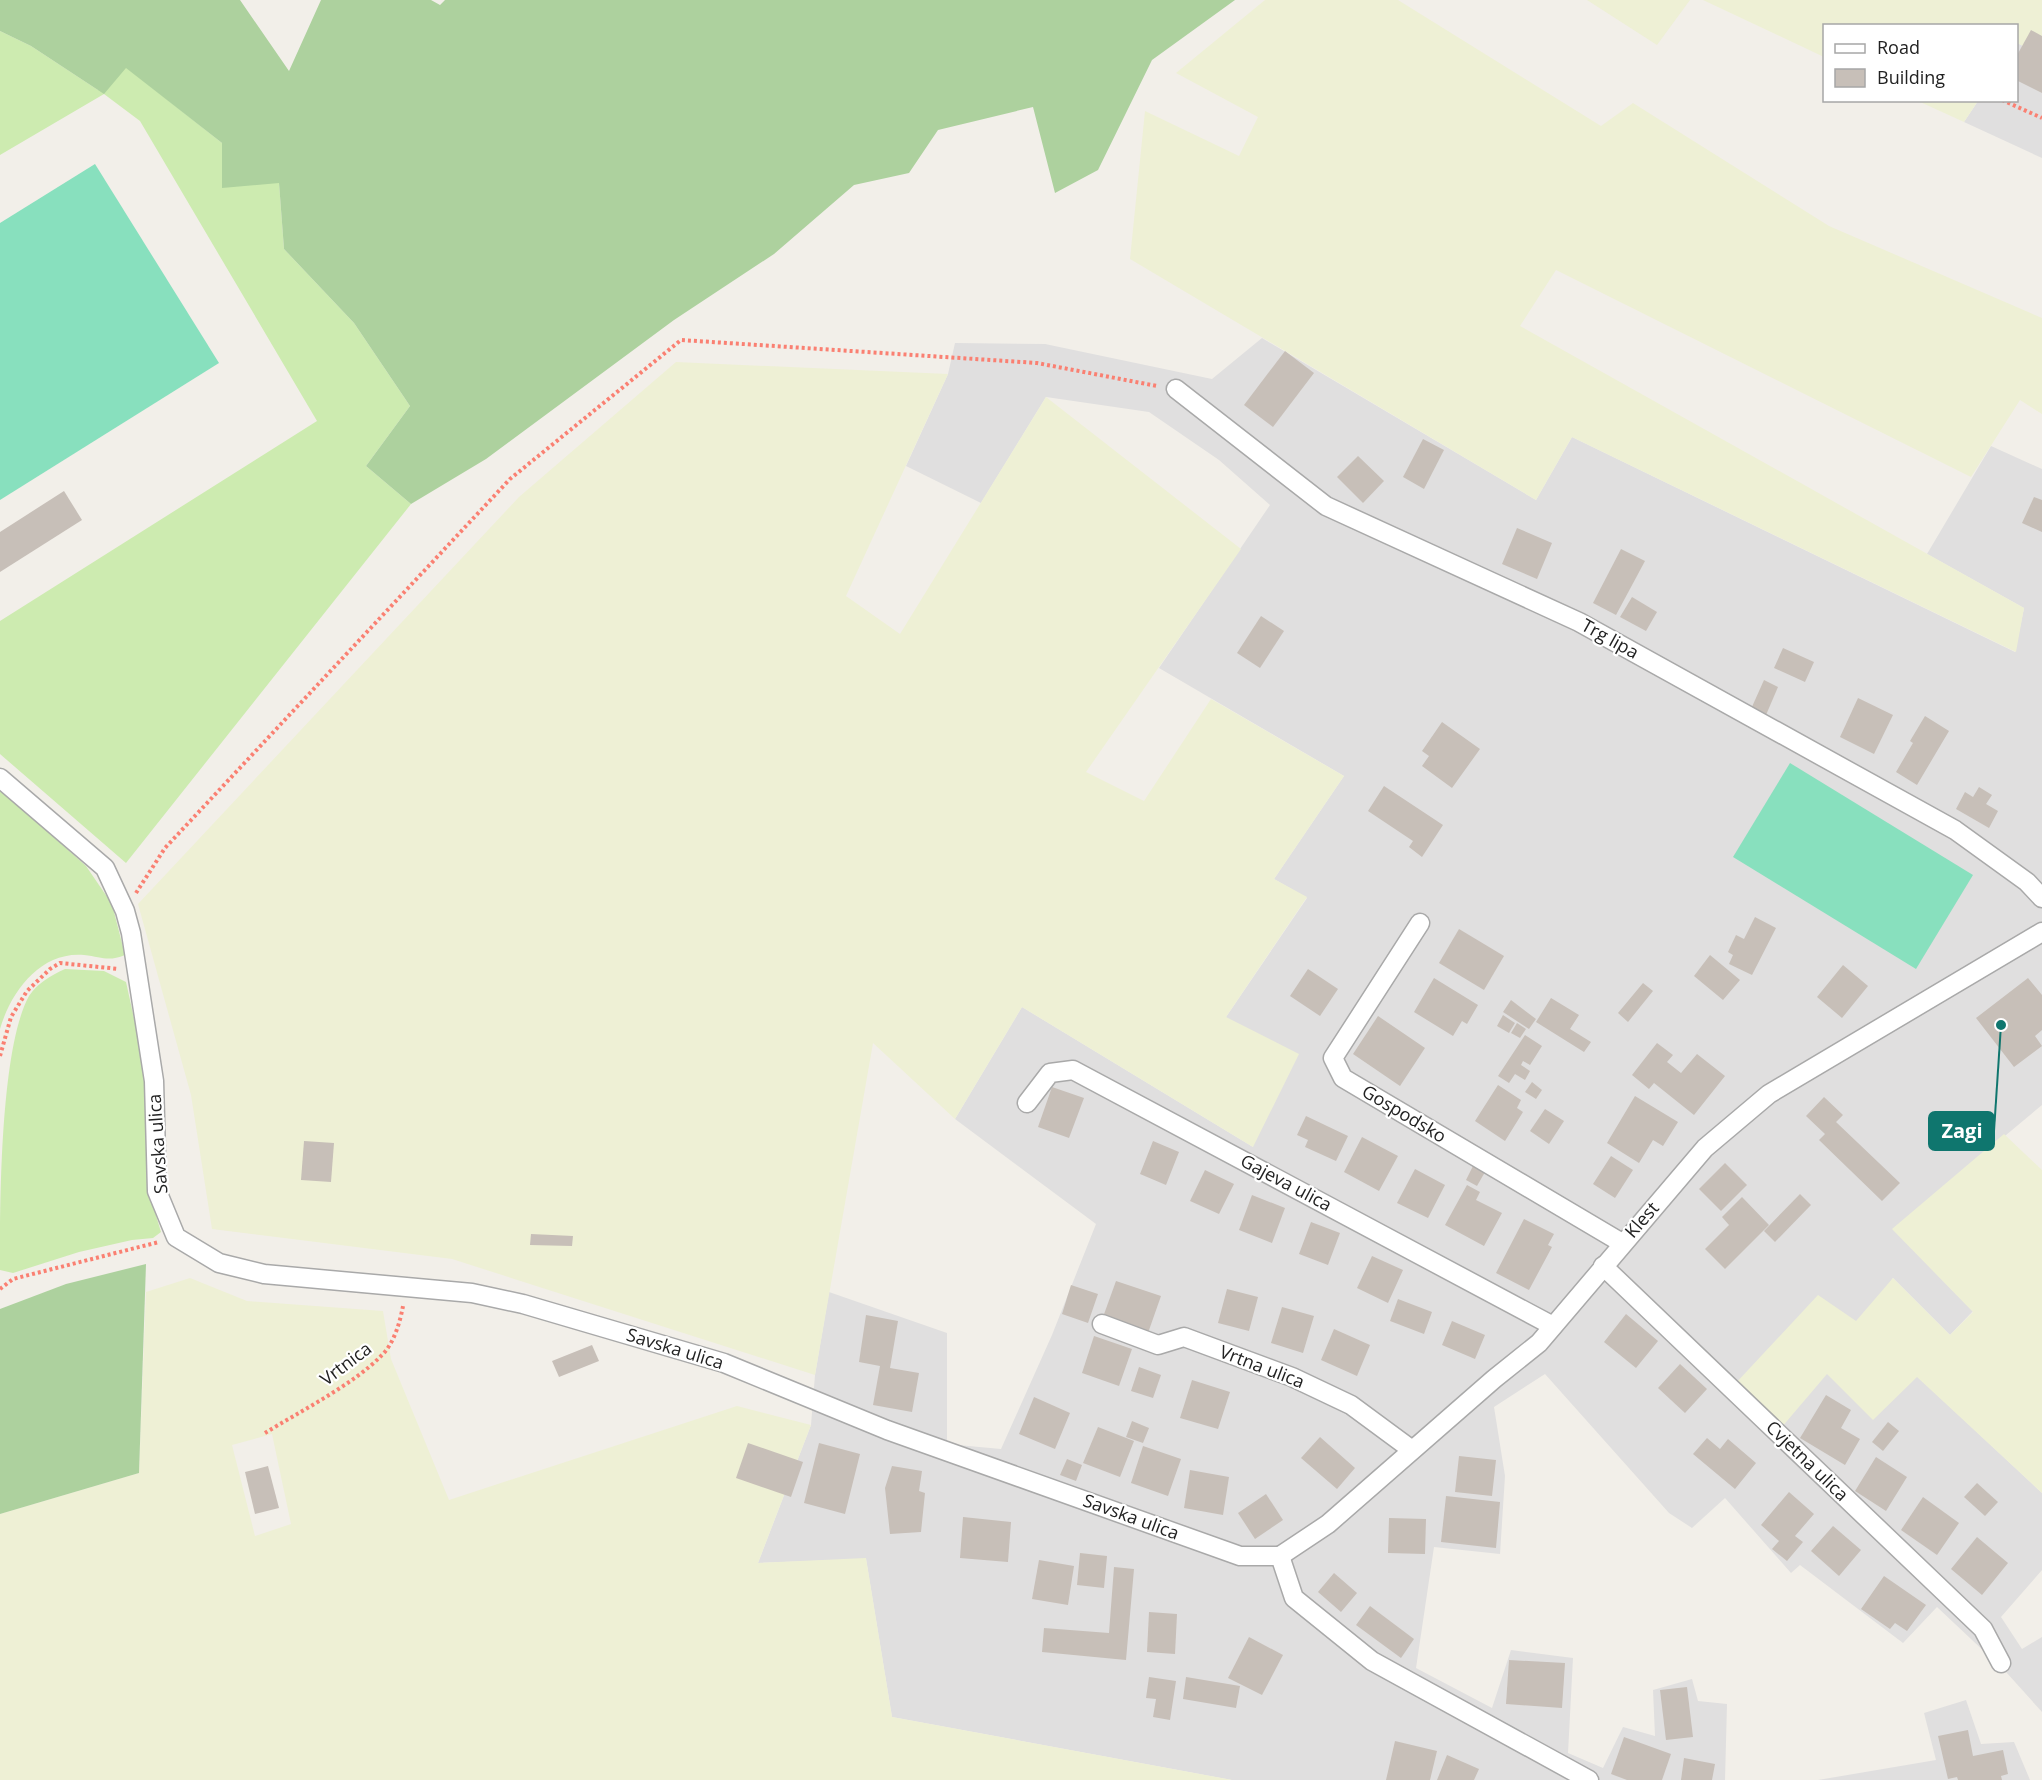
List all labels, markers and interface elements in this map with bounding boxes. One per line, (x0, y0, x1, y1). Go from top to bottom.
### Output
legend (1823, 24, 2018, 102)
text: Road (1877, 35, 1920, 59)
text: Building (1877, 65, 1945, 89)
street label: Trg lipa (1578, 613, 1643, 664)
street label: Gospodsko (1358, 1079, 1451, 1148)
street label: Savska ulica (142, 1093, 172, 1195)
callout: Zagi (1929, 1112, 1994, 1150)
text: Zagi (1941, 1117, 1983, 1144)
street label: Gajeva ulica (1237, 1148, 1336, 1216)
street label: Klest (1619, 1196, 1664, 1243)
street label: Savska ulica (624, 1322, 727, 1374)
street label: Vrtnica (315, 1336, 376, 1390)
street label: Vrtna ulica (1217, 1339, 1308, 1393)
street label: Cvjetna ulica (1761, 1415, 1854, 1506)
street label: Savska ulica (1080, 1488, 1183, 1544)

